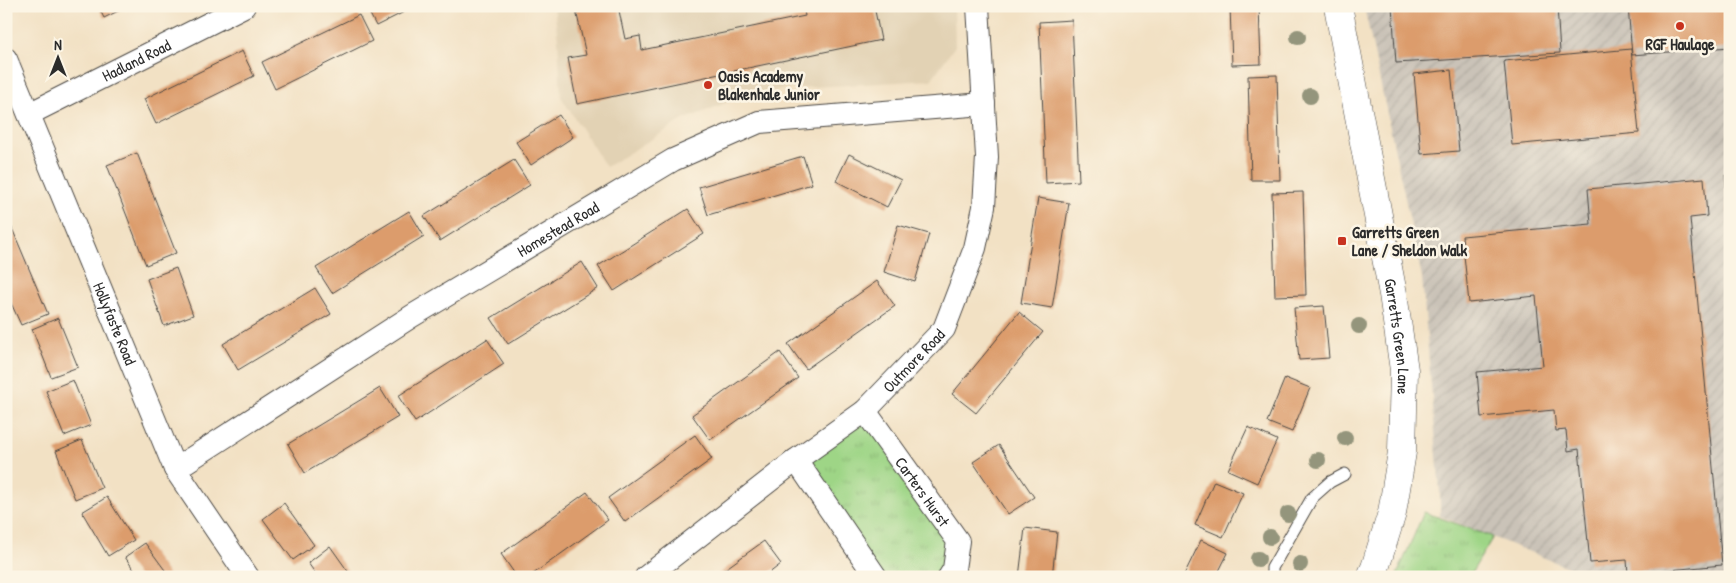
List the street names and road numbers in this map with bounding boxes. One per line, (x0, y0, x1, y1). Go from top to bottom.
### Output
street label: Hadland Road (98, 34, 174, 87)
street label: Homestead Road (513, 196, 603, 262)
street label: Garretts Green Lane (1379, 277, 1415, 395)
street label: Hollyfaste Road (88, 279, 142, 368)
street label: Outmore Road (878, 324, 950, 397)
street label: Carters Hurst (890, 452, 955, 531)

